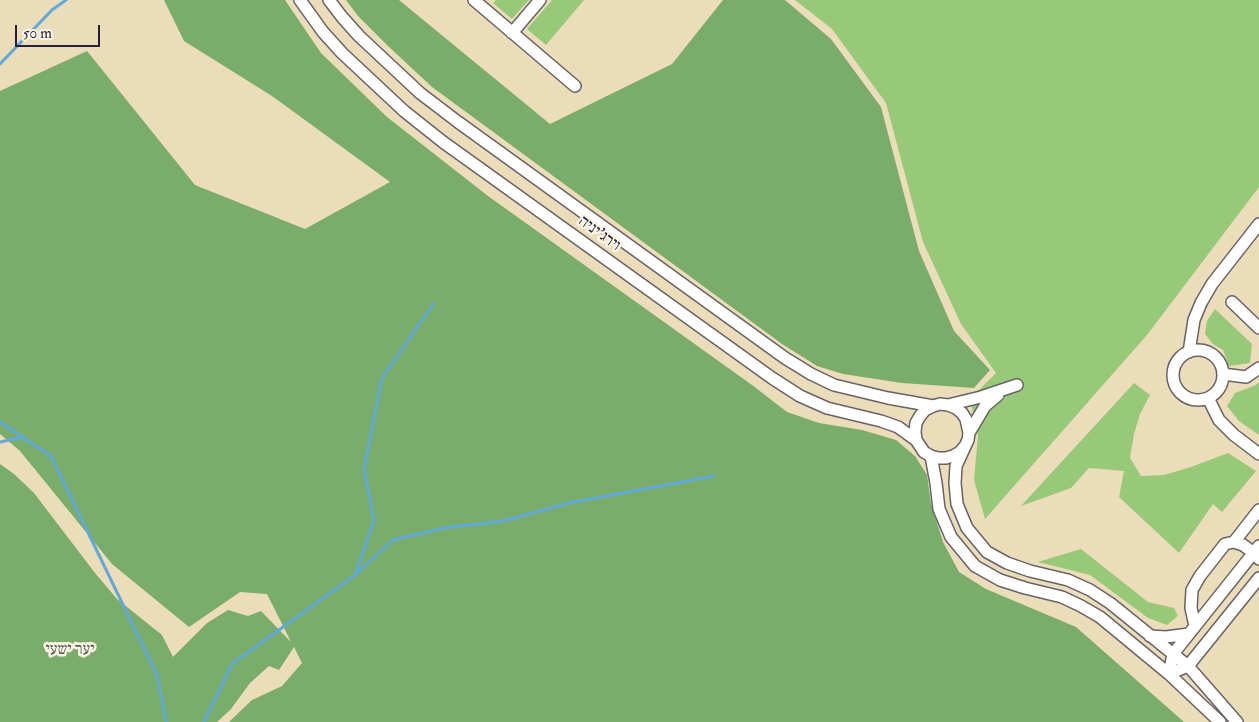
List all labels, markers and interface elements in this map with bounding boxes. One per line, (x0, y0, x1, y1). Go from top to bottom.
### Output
scale bar (18, 15, 102, 47)
text: 50 m (23, 24, 52, 43)
street label: וירג'יניה (574, 212, 624, 256)
park label: יער ישעי (45, 641, 95, 661)

